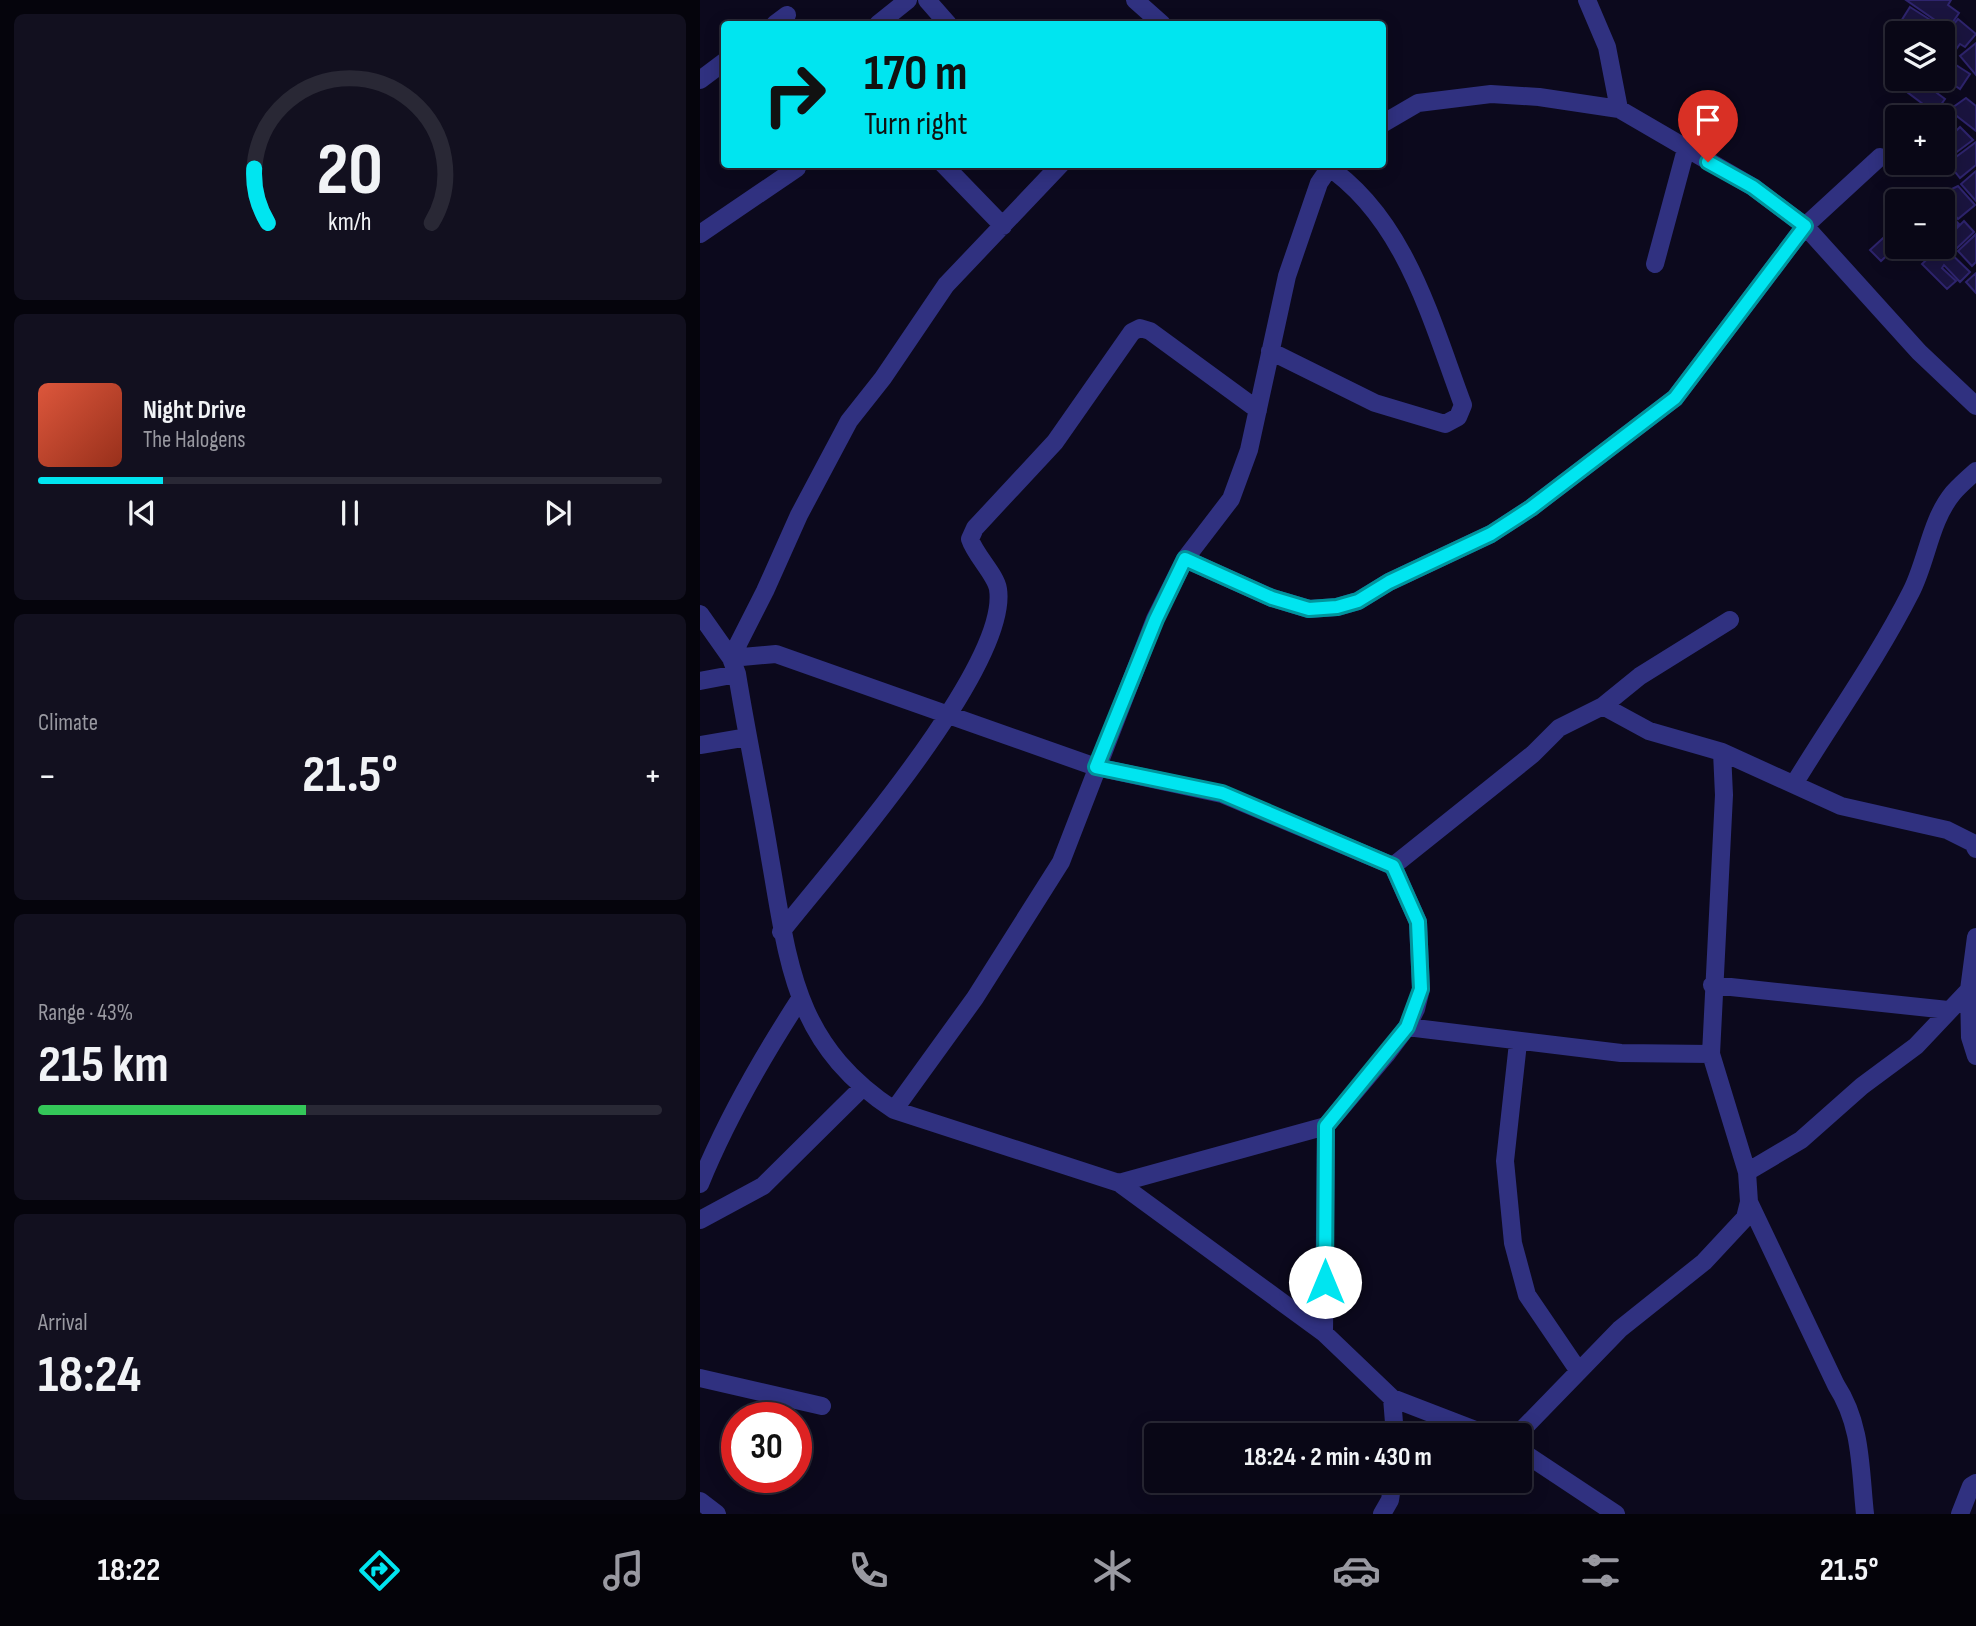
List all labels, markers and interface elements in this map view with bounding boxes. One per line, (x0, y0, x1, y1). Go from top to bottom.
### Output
map controls (1885, 21, 1955, 259)
button: layers (1885, 21, 1955, 91)
text: 170 m (864, 45, 968, 104)
icon: right (749, 49, 840, 140)
pin (1678, 90, 1738, 162)
icon: arrive (1689, 101, 1727, 139)
text: Turn right (864, 105, 968, 144)
button: + (1885, 105, 1955, 175)
text: 20 (317, 127, 383, 215)
button: − (1885, 189, 1955, 259)
text: km/h (328, 207, 372, 238)
text: Night Drive (143, 395, 246, 426)
text: The Halogens (143, 426, 246, 454)
icon: previous (123, 494, 161, 532)
icon: pause (331, 494, 369, 532)
icon: next (539, 494, 577, 532)
text: Climate (38, 709, 98, 737)
text: 21.5° (302, 744, 398, 807)
text: − (38, 754, 57, 799)
text: + (643, 754, 662, 799)
text: Range · 43% (38, 999, 133, 1027)
text: 215 km (38, 1034, 169, 1097)
position arrow (1288, 1245, 1362, 1319)
text: Arrival (38, 1309, 87, 1337)
text: 18:24 (38, 1344, 141, 1407)
speed limit sign: 30 (721, 1402, 812, 1493)
text: 18:24 · 2 min · 430 m (1244, 1442, 1432, 1473)
icon: directions (355, 1546, 404, 1595)
icon: music (599, 1546, 648, 1595)
icon: phone (844, 1546, 893, 1595)
icon: climate (1088, 1546, 1137, 1595)
icon: car (1332, 1546, 1381, 1595)
icon: filters (1576, 1546, 1625, 1595)
text: 18:22 (98, 1551, 160, 1590)
text: 21.5° (1820, 1551, 1878, 1590)

